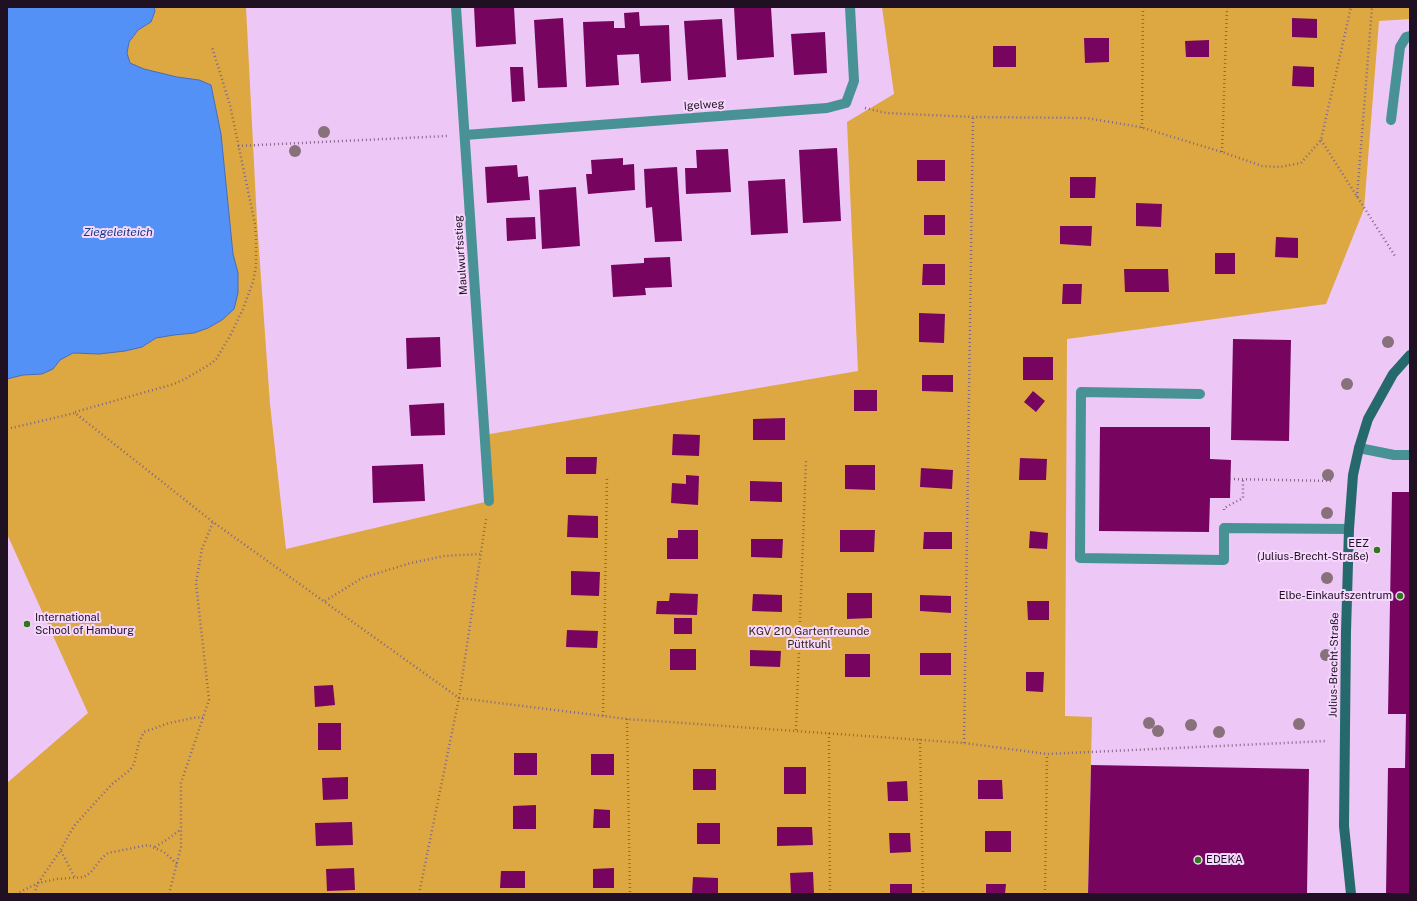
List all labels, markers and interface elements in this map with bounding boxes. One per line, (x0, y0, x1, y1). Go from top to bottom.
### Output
street label: Igelweg (683, 97, 725, 113)
street label: Maulwurfsstieg (452, 215, 470, 295)
water label: Ziegeleiteich (83, 225, 153, 239)
place label: EEZ (Julius-Brecht-Straße) (1257, 537, 1369, 563)
marker: EEZ (Julius-Brecht-Straße) (1372, 545, 1382, 555)
place label: Elbe-Einkaufszentrum (1279, 589, 1392, 603)
marker: Elbe-Einkaufszentrum (1395, 591, 1405, 601)
place label: International School of Hamburg (35, 611, 134, 637)
street label: Julius-Brecht-Straße (1326, 612, 1342, 718)
marker: International School of Hamburg (22, 619, 32, 629)
park label: KGV 210 Gartenfreunde Püttkuhl (749, 625, 869, 651)
place label: EDEKA (1206, 853, 1243, 867)
marker: EDEKA (1193, 855, 1203, 865)

